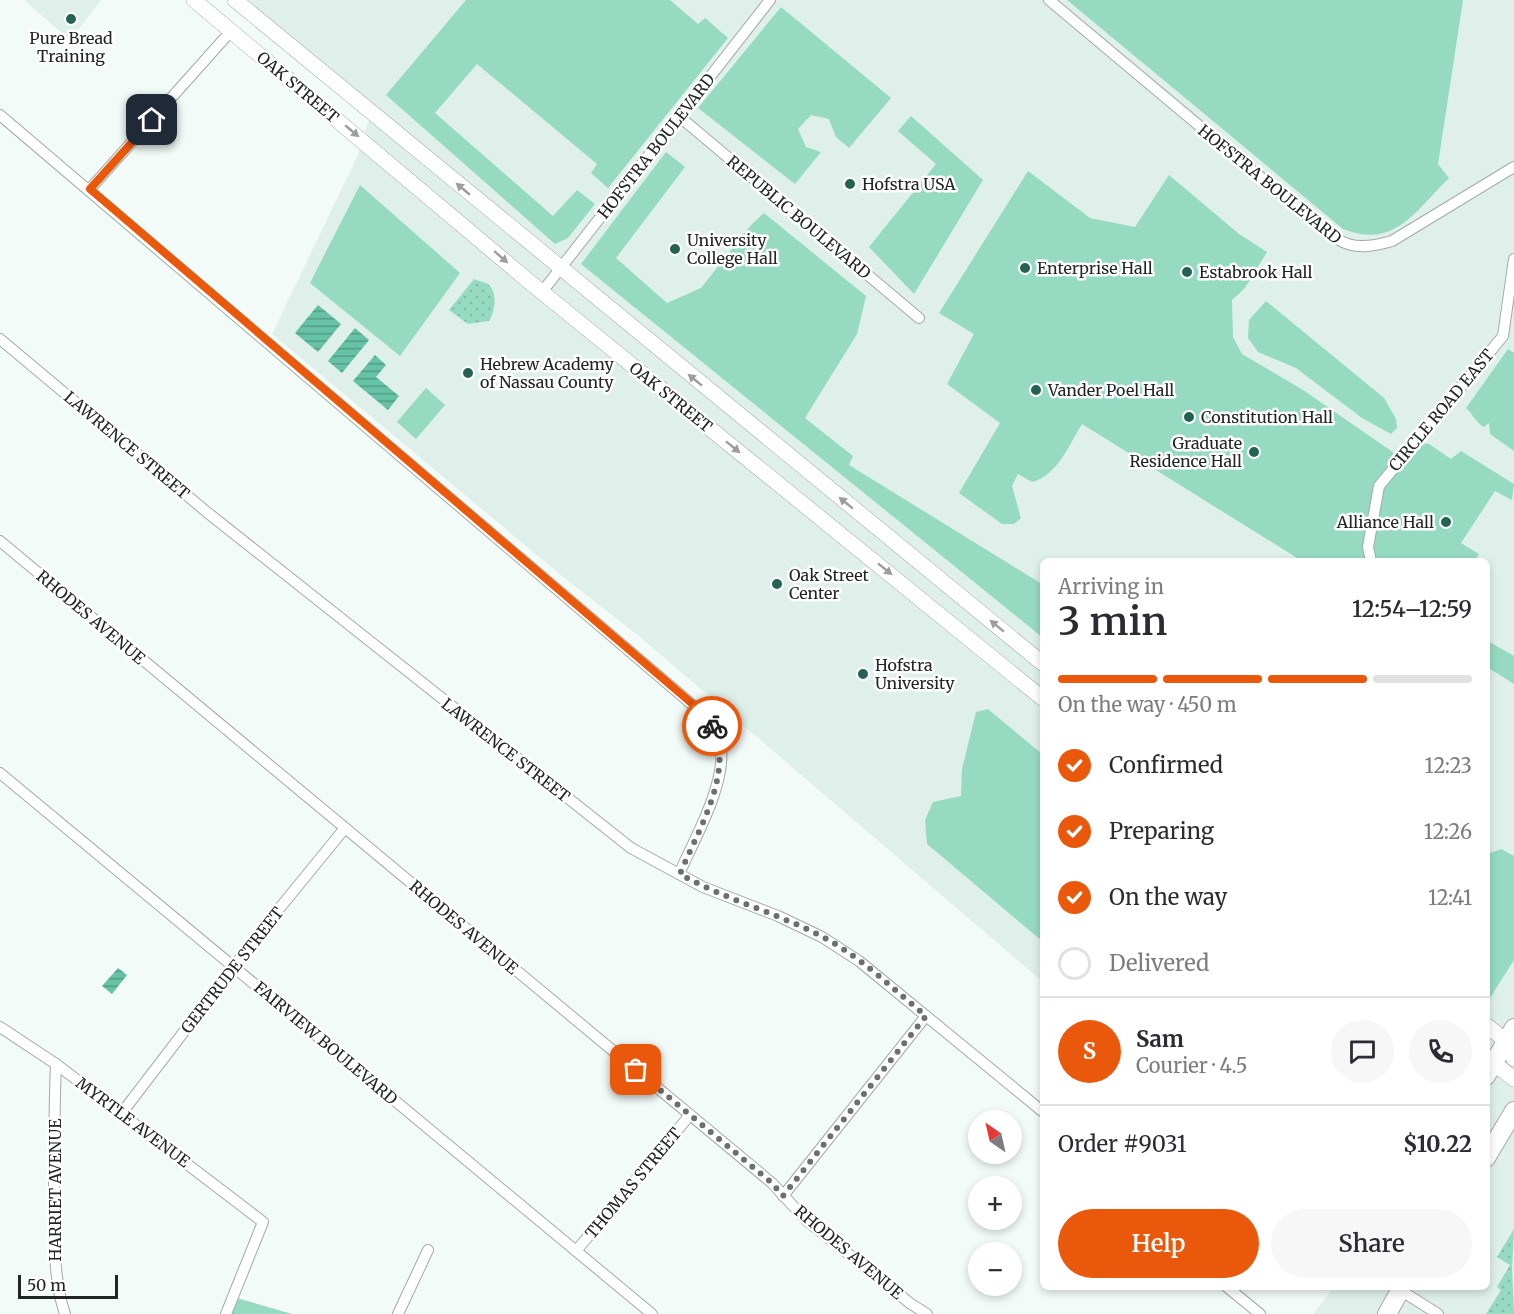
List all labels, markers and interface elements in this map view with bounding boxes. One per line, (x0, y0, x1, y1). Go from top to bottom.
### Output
marker: Pure Bread Training (64, 12, 78, 26)
place label: Pure Bread Training (29, 28, 113, 66)
street label: OAK STREET (253, 47, 343, 127)
street label: HOFSTRA BOULEVARD (593, 69, 719, 223)
pin (126, 94, 177, 145)
icon: home (135, 103, 168, 136)
street label: HOFSTRA BOULEVARD (1194, 120, 1346, 248)
one-way arrow (344, 124, 359, 137)
street label: REPUBLIC BOULEVARD (723, 151, 875, 283)
place label: Hofstra USA (862, 174, 956, 194)
marker: Hofstra USA (843, 177, 857, 191)
one-way arrow (456, 183, 471, 196)
place label: University College Hall (687, 230, 778, 268)
marker: University College Hall (668, 242, 682, 256)
one-way arrow (493, 250, 508, 263)
place label: Enterprise Hall (1037, 258, 1153, 278)
marker: Enterprise Hall (1018, 261, 1032, 275)
place label: Estabrook Hall (1199, 262, 1313, 282)
marker: Estabrook Hall (1180, 265, 1194, 279)
street label: CIRCLE ROAD EAST (1384, 345, 1498, 475)
place label: Hebrew Academy of Nassau County (480, 354, 614, 392)
street label: OAK STREET (626, 358, 716, 436)
marker: Hebrew Academy of Nassau County (461, 366, 475, 380)
one-way arrow (687, 373, 703, 386)
place label: Vander Poel Hall (1047, 380, 1174, 400)
marker: Vander Poel Hall (1029, 383, 1043, 397)
street label: LAWRENCE STREET (60, 387, 194, 503)
place label: Constitution Hall (1201, 407, 1333, 427)
marker: Constitution Hall (1182, 410, 1196, 424)
place label: Graduate Residence Hall (1130, 433, 1242, 471)
one-way arrow (725, 440, 740, 453)
marker: Graduate Residence Hall (1247, 445, 1261, 459)
one-way arrow (839, 497, 854, 510)
place label: Alliance Hall (1336, 512, 1434, 532)
marker: Alliance Hall (1439, 515, 1453, 529)
one-way arrow (877, 562, 893, 575)
place label: Oak Street Center (789, 565, 870, 603)
street label: RHODES AVENUE (33, 566, 150, 669)
text: Arriving in (1058, 574, 1164, 599)
marker: Oak Street Center (770, 577, 784, 591)
text: 12:54–12:59 (1352, 595, 1472, 623)
text: 3 min (1058, 597, 1167, 646)
one-way arrow (989, 620, 1005, 633)
place label: Hofstra University (875, 655, 955, 693)
marker: Hofstra University (856, 667, 870, 681)
text: On the way · 450 m (1058, 692, 1237, 717)
street label: LAWRENCE STREET (438, 694, 574, 806)
courier (682, 696, 742, 756)
icon: bike (696, 710, 729, 743)
icon: check (1058, 749, 1091, 782)
text: Confirmed (1109, 751, 1223, 779)
text: 12:23 (1425, 753, 1472, 778)
icon: check (1058, 815, 1091, 848)
text: Preparing (1109, 817, 1214, 845)
text: 12:26 (1424, 819, 1472, 844)
street label: RHODES AVENUE (406, 876, 523, 979)
icon: check (1058, 881, 1091, 914)
text: On the way (1109, 883, 1227, 911)
text: 12:41 (1428, 885, 1472, 910)
street label: GERTRUDE STREET (176, 903, 288, 1037)
text: Delivered (1109, 949, 1209, 977)
street label: FAIRVIEW BOULEVARD (250, 977, 402, 1109)
button: chat (1331, 1020, 1394, 1083)
button: phone (1409, 1020, 1472, 1083)
text: Sam (1136, 1025, 1184, 1053)
text: S (1083, 1037, 1096, 1065)
pin (610, 1044, 661, 1095)
icon: bag (619, 1053, 652, 1086)
text: Courier · 4.5 (1136, 1053, 1248, 1078)
street label: MYRTLE AVENUE (72, 1073, 195, 1172)
north arrow (968, 1110, 1022, 1164)
map controls (968, 1110, 1022, 1296)
street label: HARRIET AVENUE (45, 1118, 65, 1261)
street label: THOMAS STREET (581, 1123, 685, 1243)
text: Order #9031 (1058, 1130, 1187, 1158)
text: $10.22 (1403, 1130, 1472, 1158)
button: + (968, 1176, 1022, 1230)
street label: RHODES AVENUE (791, 1201, 908, 1304)
button: Help (1058, 1209, 1259, 1278)
button: Share (1271, 1209, 1472, 1278)
button: − (968, 1242, 1022, 1296)
scale bar (18, 1272, 118, 1300)
text: 50 m (27, 1275, 66, 1295)

